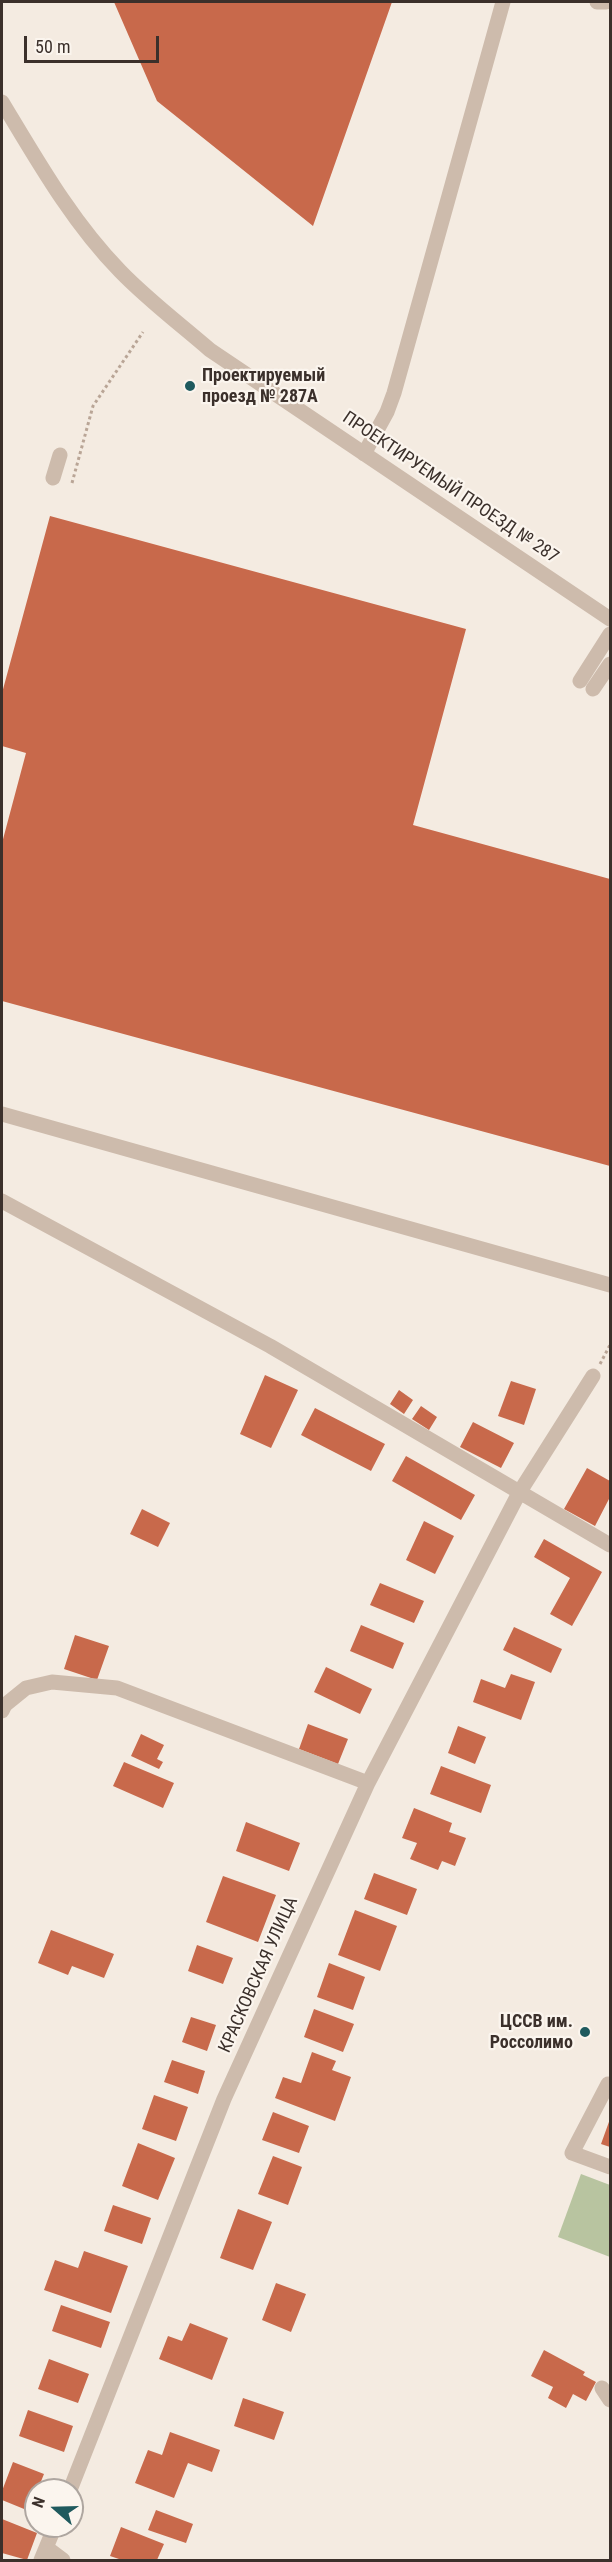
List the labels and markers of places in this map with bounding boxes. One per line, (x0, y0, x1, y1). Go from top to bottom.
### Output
place label: Проектируемый проезд № 287А (202, 365, 325, 407)
marker: Проектируемый проезд № 287А (183, 379, 197, 393)
place label: ЦССВ им. Россолимо (490, 2011, 573, 2054)
marker: ЦССВ им. Россолимо (578, 2025, 592, 2039)

